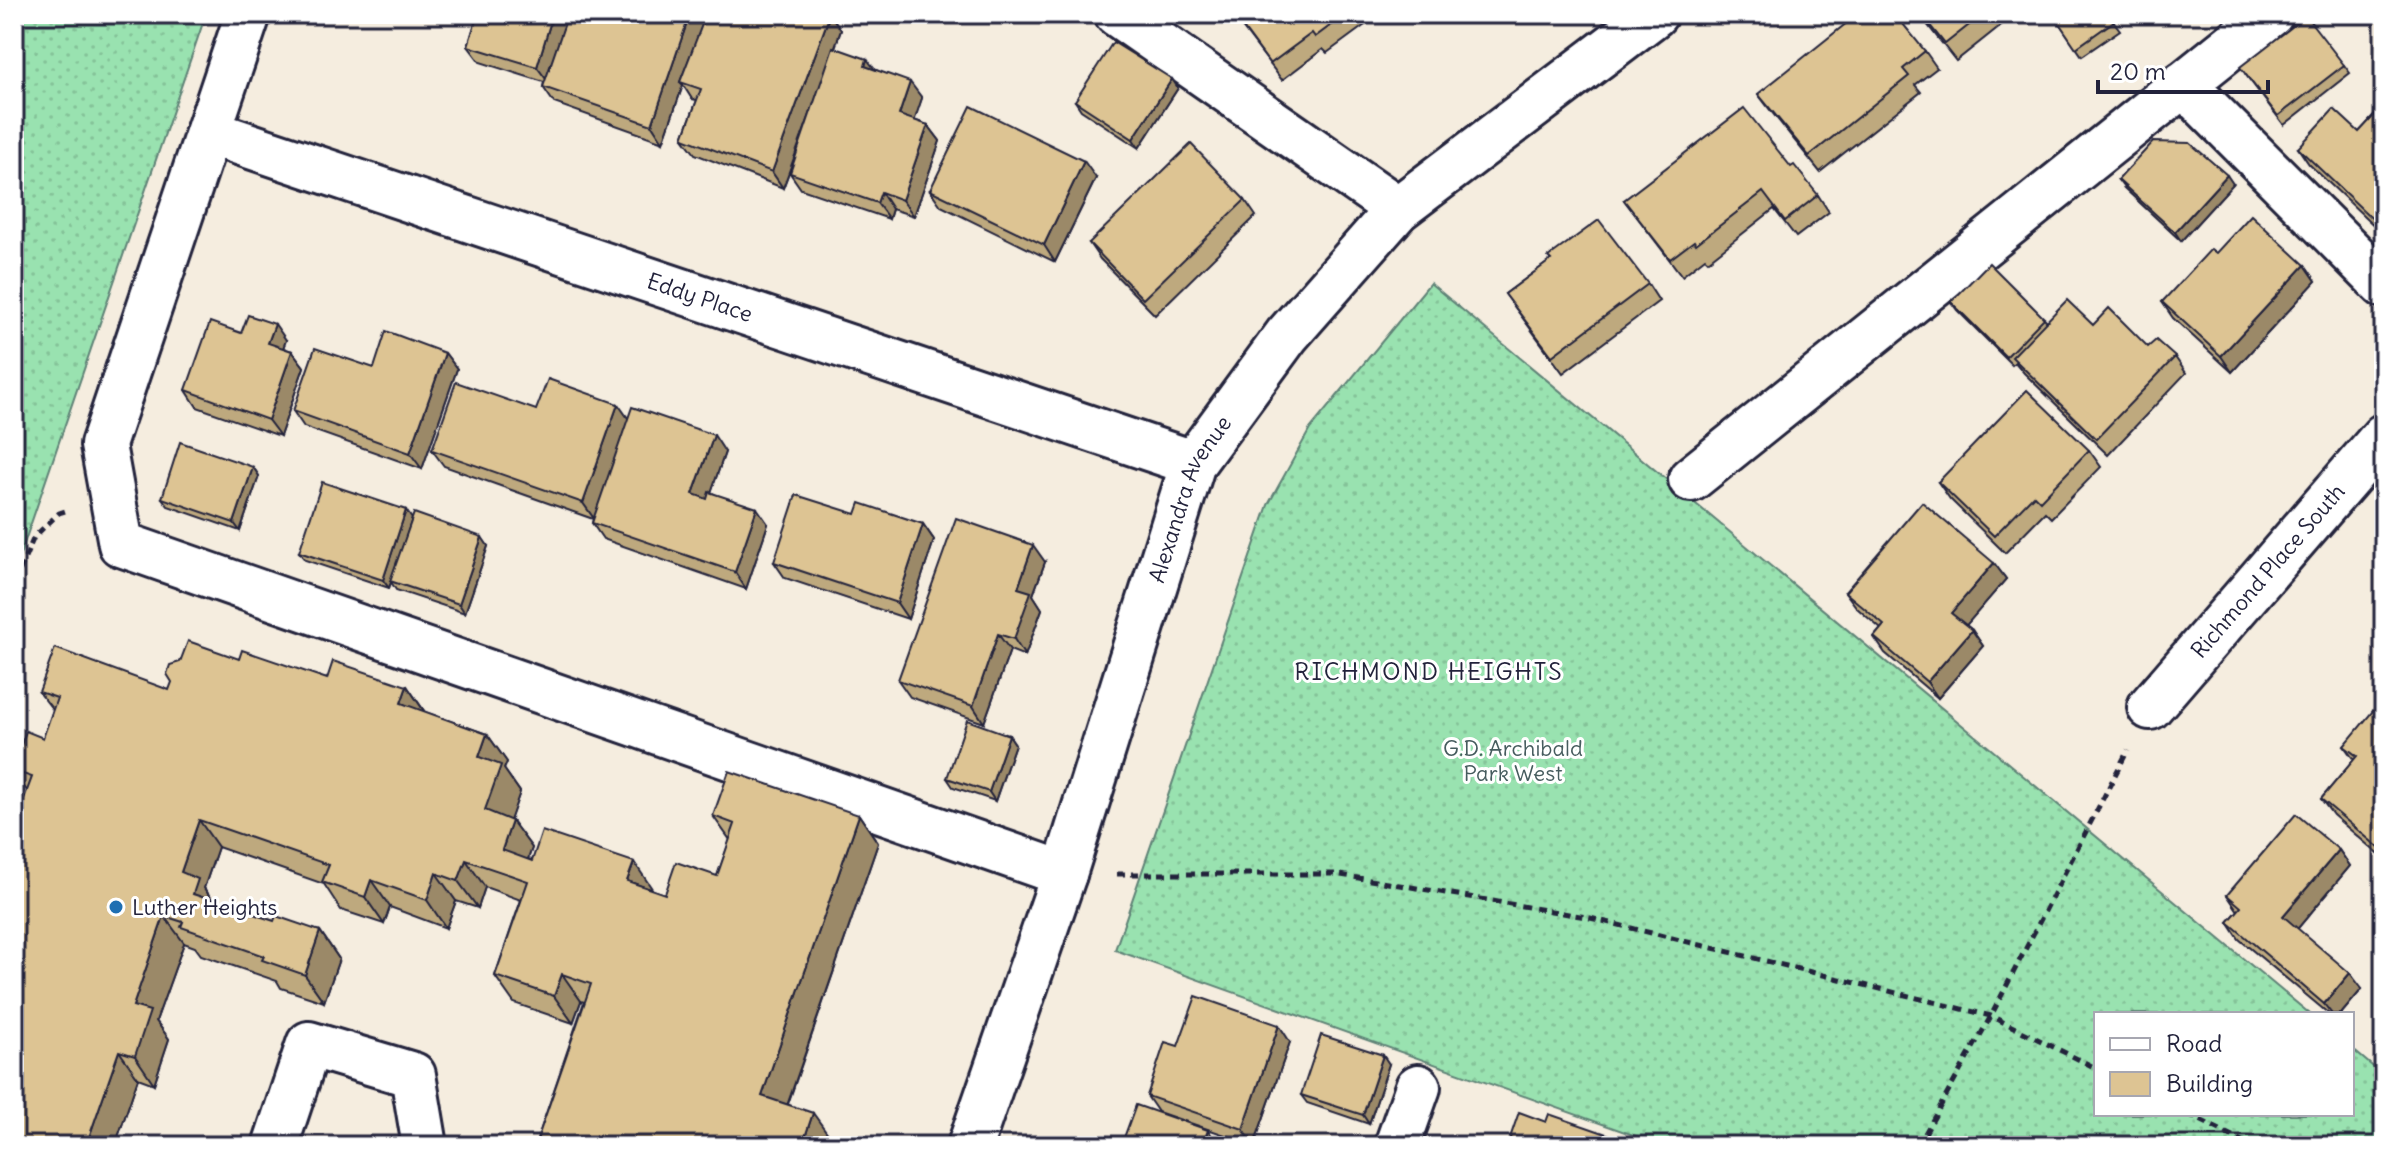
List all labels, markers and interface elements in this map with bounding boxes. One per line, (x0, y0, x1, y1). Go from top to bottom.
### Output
scale bar (2098, 44, 2268, 94)
text: 20 m (2110, 56, 2166, 86)
street label: Eddy Place (644, 266, 756, 328)
street label: Alexandra Avenue (1142, 410, 1237, 586)
street label: Richmond Place South (2185, 478, 2351, 664)
district label: RICHMOND HEIGHTS (1294, 656, 1564, 686)
park label: G.D. Archibald Park West (1443, 734, 1583, 787)
place label: Luther Heights (132, 893, 277, 921)
marker: Luther Heights (107, 898, 125, 916)
legend (2094, 1012, 2354, 1116)
text: Road (2166, 1028, 2222, 1058)
text: Building (2166, 1068, 2253, 1098)

